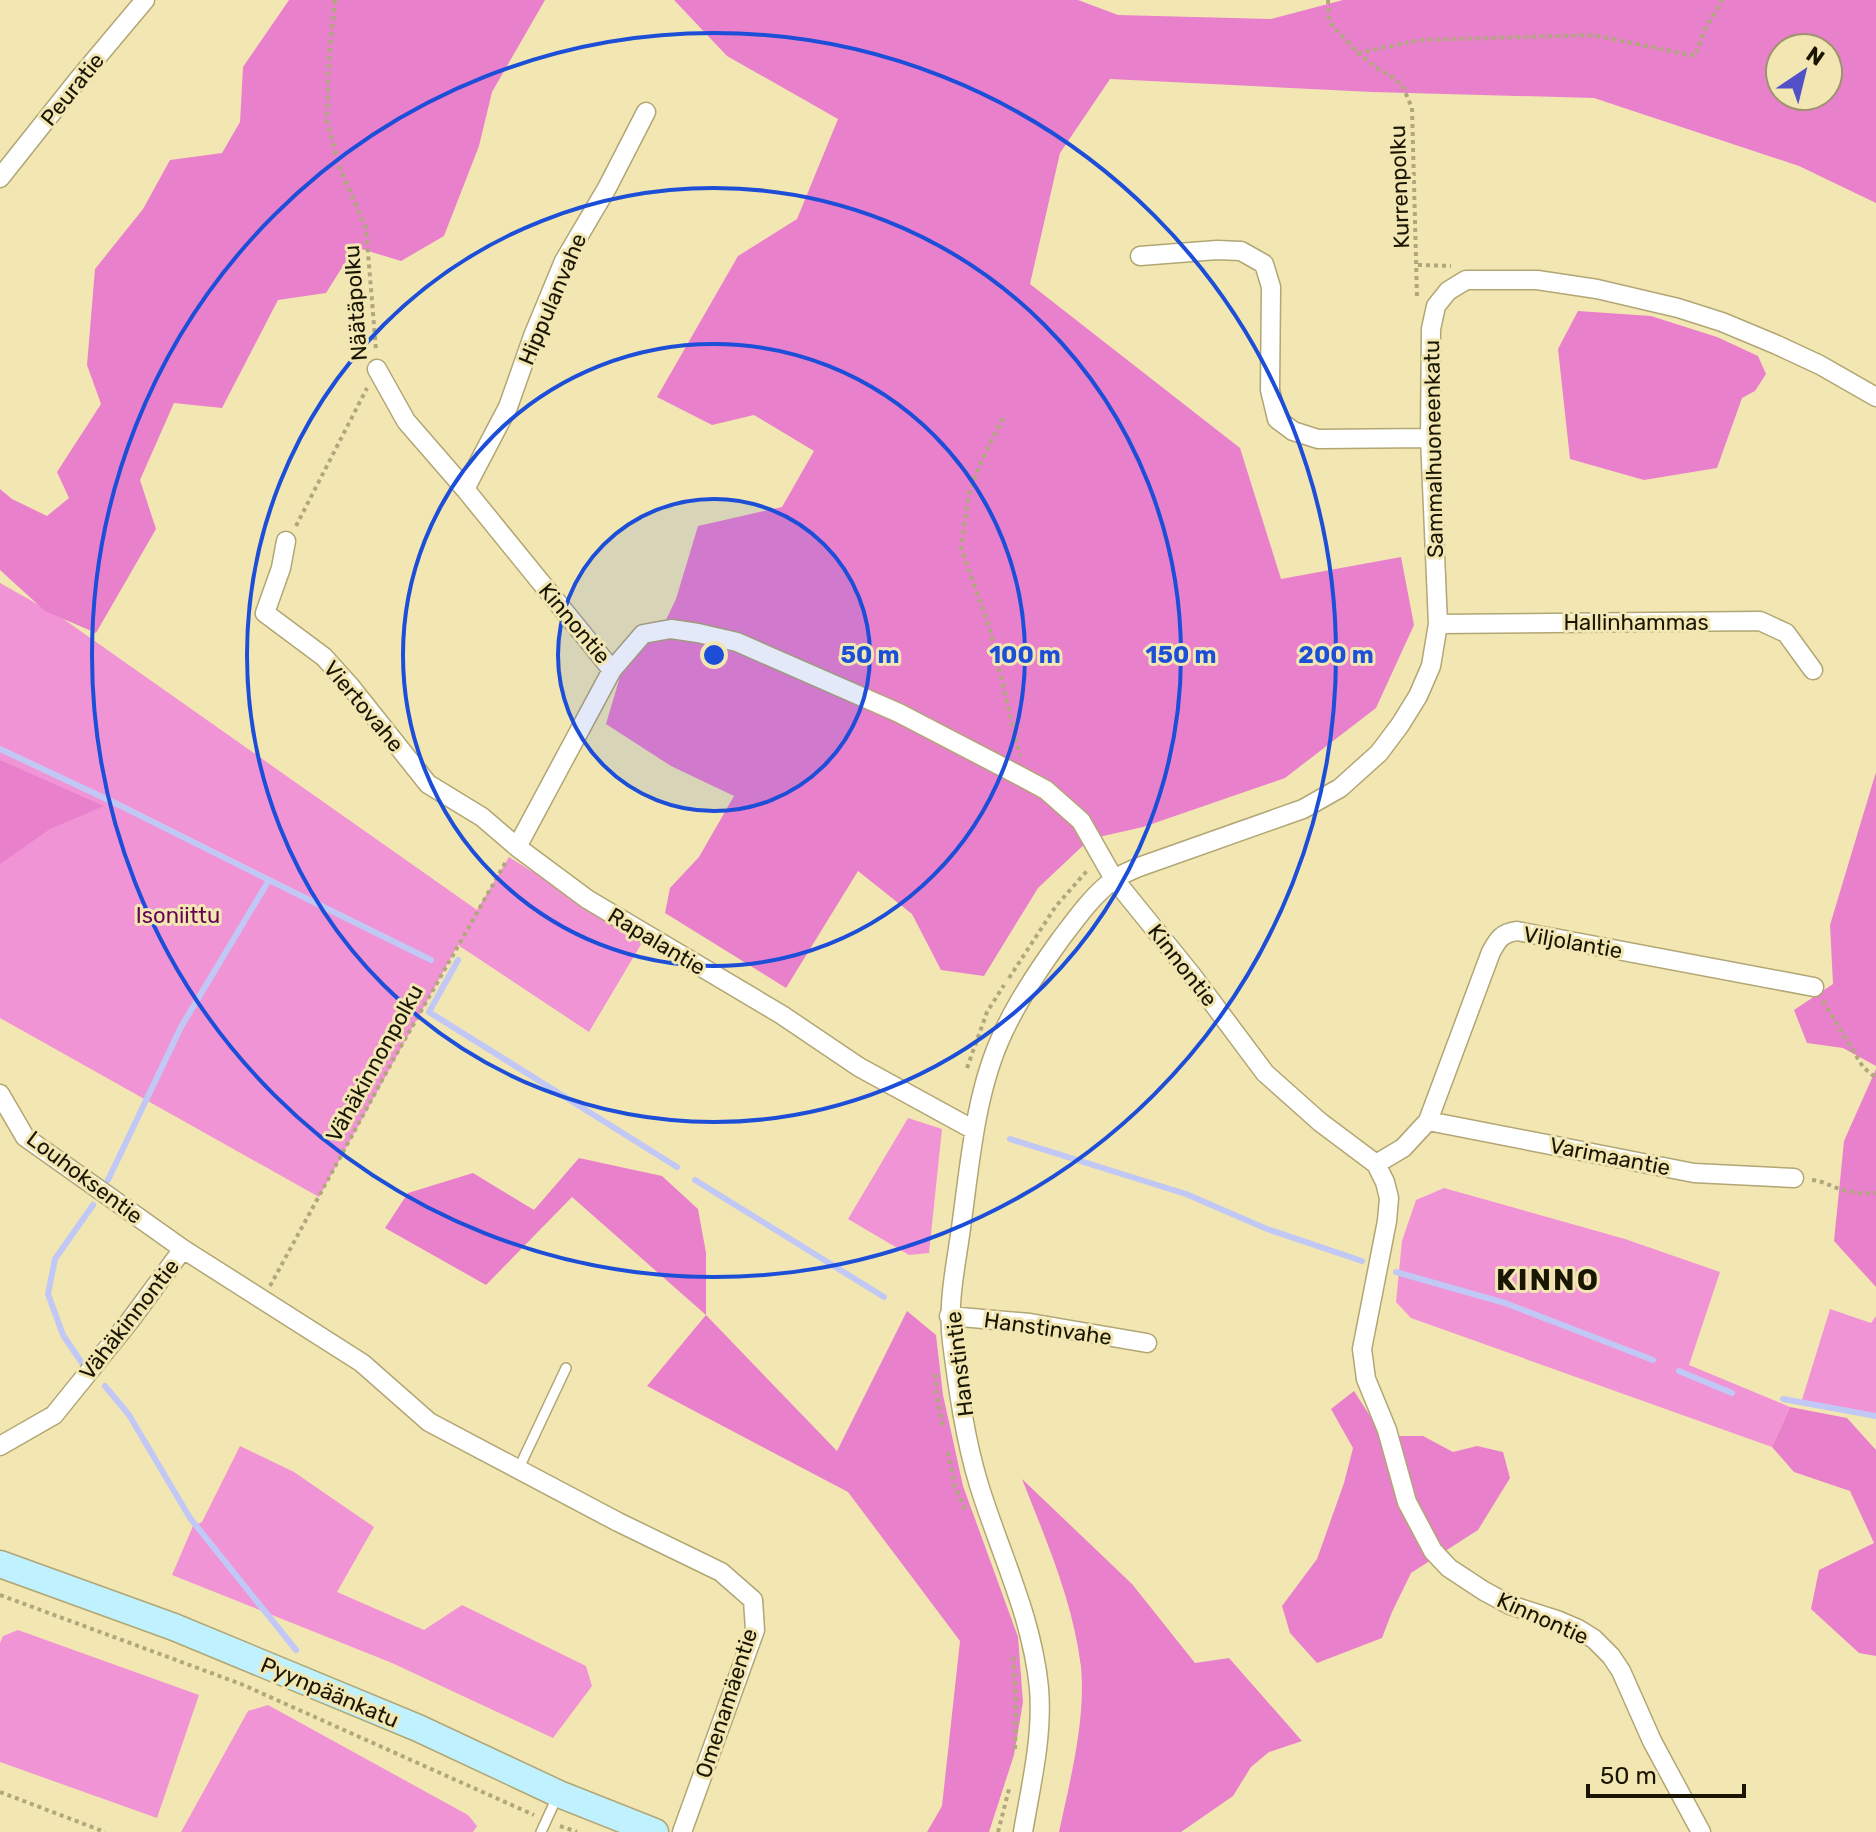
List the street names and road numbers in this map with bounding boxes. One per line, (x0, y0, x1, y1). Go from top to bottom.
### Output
street label: Peuratie (35, 47, 110, 131)
street label: Kurrenpolku (1384, 125, 1415, 249)
street label: Hippulanvahe (513, 229, 592, 369)
street label: Näätäpolku (338, 244, 373, 362)
street label: Sammalhuoneenkatu (1418, 340, 1449, 558)
street label: Kinnontie (533, 577, 616, 669)
street label: Hallinhammas (1563, 609, 1709, 636)
street label: Viertovahe (318, 655, 410, 757)
street label: Rapalantie (603, 902, 710, 981)
street label: Kinnontie (1142, 919, 1223, 1012)
street label: Viljolantie (1521, 921, 1625, 964)
street label: Vähäkinnonpolku (320, 980, 429, 1147)
street label: Louhoksentie (21, 1125, 148, 1230)
street label: Varimaantie (1547, 1132, 1672, 1181)
street label: Vähäkinnontie (74, 1253, 185, 1385)
street label: Hanstinvahe (982, 1306, 1114, 1351)
street label: Hanstintie (940, 1310, 979, 1418)
street label: Kinnontie (1493, 1586, 1593, 1651)
street label: Omenamäentie (690, 1625, 763, 1781)
street label: Pyynpäänkatu (257, 1651, 403, 1734)

